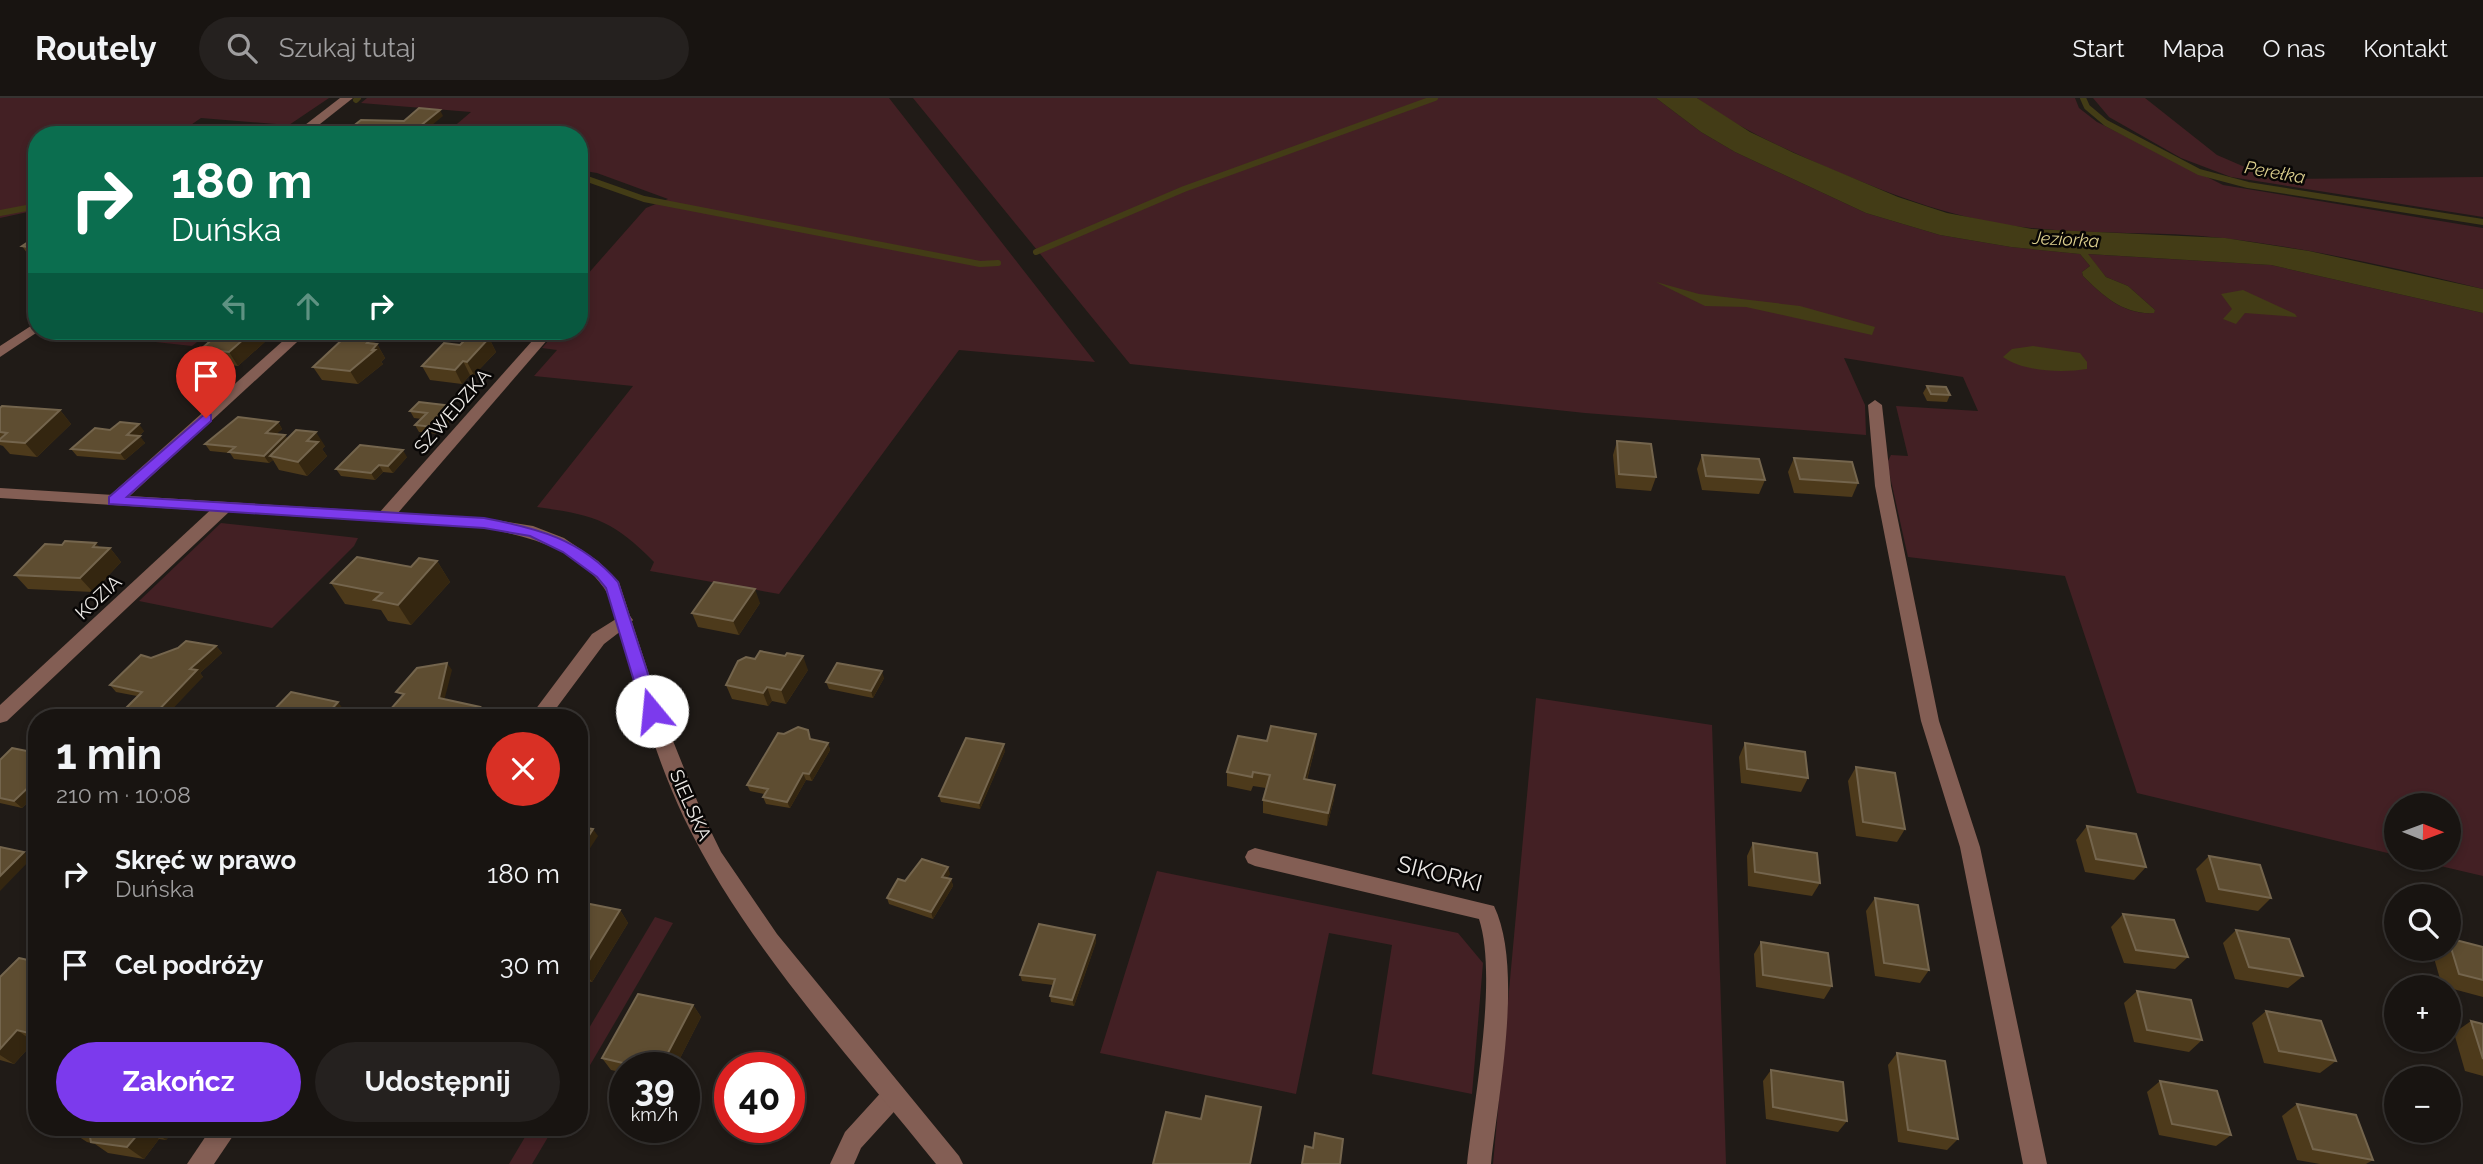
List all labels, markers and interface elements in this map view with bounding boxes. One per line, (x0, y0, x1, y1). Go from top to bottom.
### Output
search box (199, 17, 689, 80)
text: Routely (35, 29, 157, 68)
icon: search (223, 29, 261, 67)
text: Szukaj tutaj (279, 33, 416, 63)
text: Start (2073, 34, 2125, 63)
text: Mapa (2163, 34, 2224, 63)
text: O nas (2262, 34, 2325, 63)
text: Kontakt (2363, 34, 2448, 63)
text: 180 m (171, 152, 312, 209)
icon: right (56, 154, 147, 245)
water label: Perełka (2243, 156, 2307, 188)
text: Duńska (171, 211, 281, 248)
water label: Jeziorka (2031, 227, 2100, 251)
icon: left (216, 287, 254, 325)
icon: ahead (289, 287, 327, 325)
icon: right (362, 287, 400, 325)
pin (176, 346, 236, 418)
icon: arrive (187, 357, 225, 395)
street label: SZWEDZKA (409, 364, 495, 458)
street label: KOZIA (70, 570, 126, 624)
position arrow (615, 674, 689, 748)
text: 1 min (56, 730, 162, 779)
button: close (486, 732, 560, 806)
street label: SIELSKA (666, 766, 716, 844)
text: 210 m · 10:08 (56, 781, 191, 808)
north arrow (2384, 793, 2460, 870)
map controls (2384, 793, 2461, 1143)
text: Skręć w prawo (115, 845, 296, 875)
street label: SIKORKI (1395, 849, 1485, 897)
icon: right (56, 855, 94, 893)
text: 180 m (487, 859, 560, 889)
text: Duńska (115, 875, 194, 902)
button: search (2384, 884, 2461, 961)
icon: arrive (56, 946, 94, 984)
text: Cel podróży (115, 950, 264, 980)
text: 30 m (500, 950, 560, 980)
button: + (2384, 975, 2461, 1052)
button: Zakończ (56, 1042, 301, 1122)
button: Udostępnij (315, 1042, 560, 1122)
speed limit sign: 40 (714, 1052, 805, 1143)
button: − (2384, 1066, 2461, 1143)
text: 39 (634, 1068, 675, 1109)
text: km/h (631, 1104, 678, 1125)

